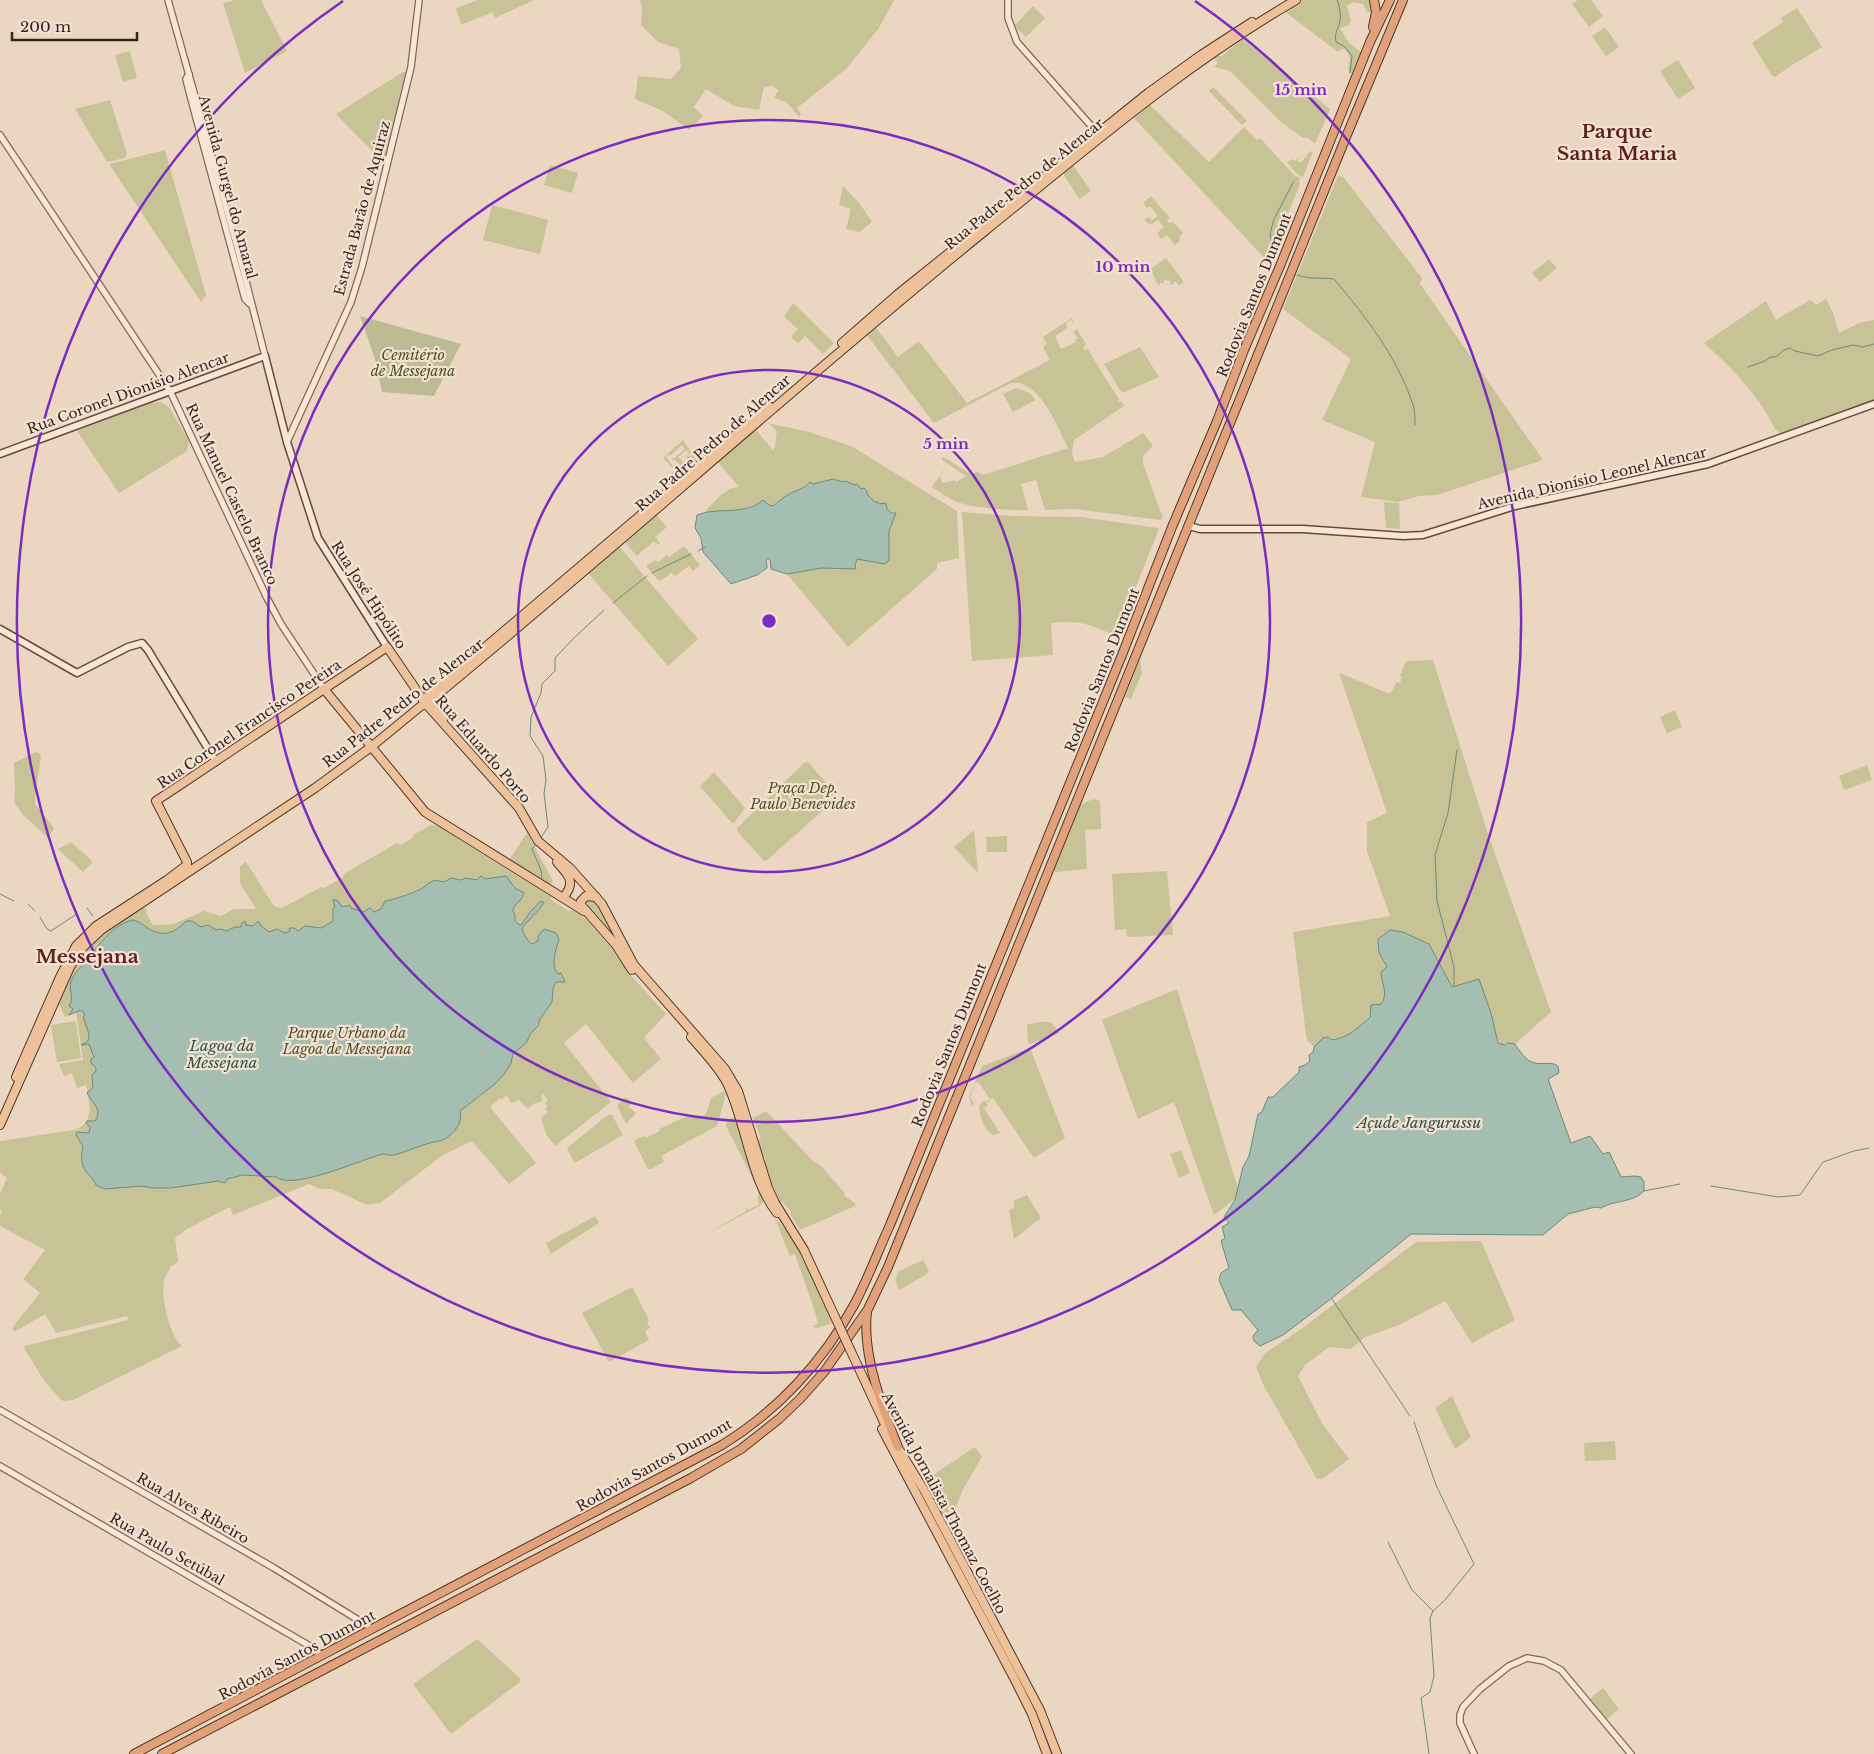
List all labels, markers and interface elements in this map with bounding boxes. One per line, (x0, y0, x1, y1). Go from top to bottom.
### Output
scale bar (12, 10, 138, 42)
text: 200 m (20, 17, 71, 36)
text: 15 min (1275, 80, 1327, 99)
street label: Avenida Gurgel do Amaral (195, 92, 261, 281)
street label: Rua Padre Pedro de Alencar (941, 114, 1107, 254)
street label: Estrada Barão de Aquiraz (330, 118, 394, 297)
district label: Parque Santa Maria (1557, 120, 1677, 165)
street label: Rodovia Santos Dumont (1213, 210, 1295, 380)
text: 10 min (1096, 257, 1150, 276)
park label: Cemitério de Messejana (371, 346, 455, 380)
street label: Rua Coronel Dionísio Alencar (24, 348, 232, 438)
street label: Rua Padre Pedro de Alencar (632, 371, 794, 515)
street label: Rua Manuel Castelo Branco (182, 400, 282, 588)
text: 5 min (923, 434, 969, 453)
street label: Avenida Dionísio Leonel Alencar (1475, 443, 1709, 513)
street label: Rua José Hipólito (327, 538, 411, 652)
street label: Rodovia Santos Dumont (1061, 585, 1143, 755)
centre of rings (760, 612, 778, 630)
street label: Rua Padre Pedro de Alencar (319, 634, 487, 772)
street label: Rua Coronel Francisco Pereira (154, 655, 345, 792)
street label: Rua Eduardo Porto (431, 691, 535, 807)
park label: Praça Dep. Paulo Benevides (749, 779, 856, 813)
district label: Messejana (35, 945, 139, 968)
street label: Rodovia Santos Dumont (908, 960, 990, 1130)
park label: Parque Urbano da Lagoa de Messejana (282, 1024, 411, 1058)
water label: Lagoa da Messejana (186, 1036, 257, 1072)
water label: Açude Jangurussu (1355, 1113, 1481, 1132)
street label: Avenida Jornalista Thomaz Coelho (877, 1388, 1010, 1617)
street label: Rodovia Santos Dumont (573, 1414, 736, 1515)
street label: Rua Alves Ribeiro (134, 1469, 252, 1547)
street label: Rua Paulo Setúbal (106, 1509, 228, 1589)
street label: Rodovia Santos Dumont (215, 1606, 379, 1704)

